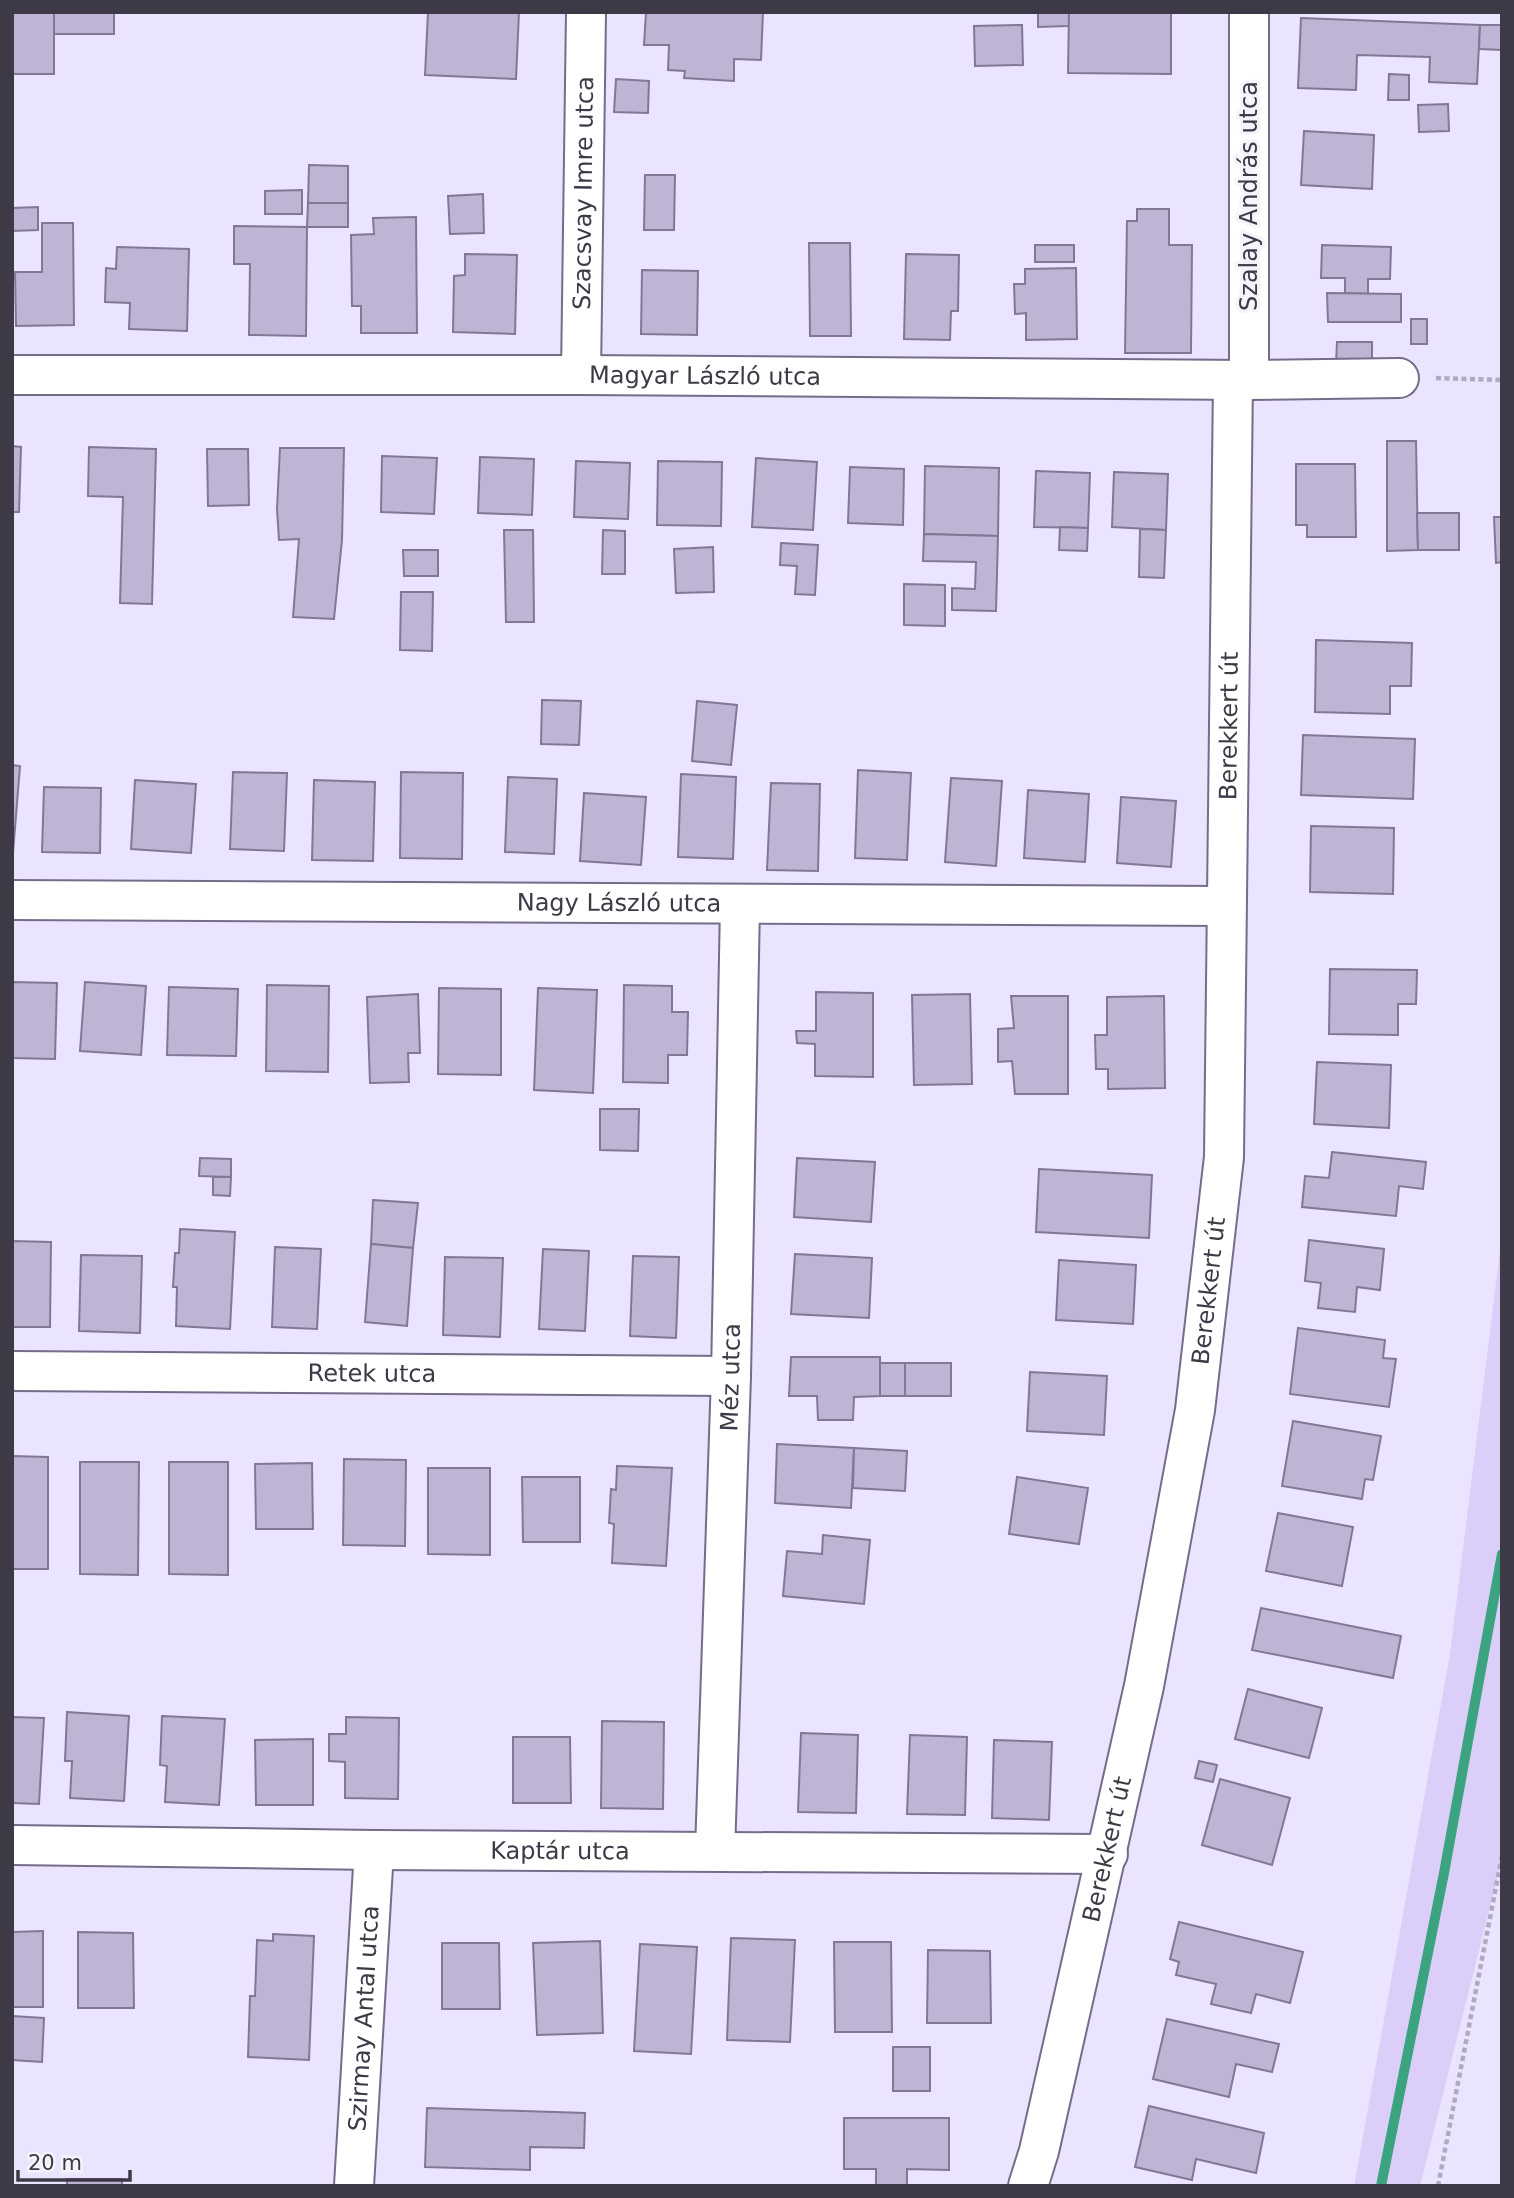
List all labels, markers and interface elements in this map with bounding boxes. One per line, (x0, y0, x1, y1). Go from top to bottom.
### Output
street label: Szacsvay Imre utca (568, 76, 599, 310)
street label: Szalay András utca (1235, 81, 1263, 311)
street label: Magyar László utca (589, 361, 821, 391)
street label: Berekkert út (1214, 651, 1244, 800)
street label: Nagy László utca (517, 888, 721, 918)
street label: Berekkert út (1186, 1215, 1231, 1366)
street label: Méz utca (715, 1323, 746, 1432)
street label: Retek utca (308, 1359, 436, 1388)
street label: Berekkert út (1077, 1774, 1137, 1925)
street label: Kaptár utca (490, 1837, 630, 1865)
street label: Szirmay Antal utca (343, 1904, 385, 2132)
scale bar (18, 2138, 130, 2182)
text: 20 m (28, 2151, 82, 2175)

